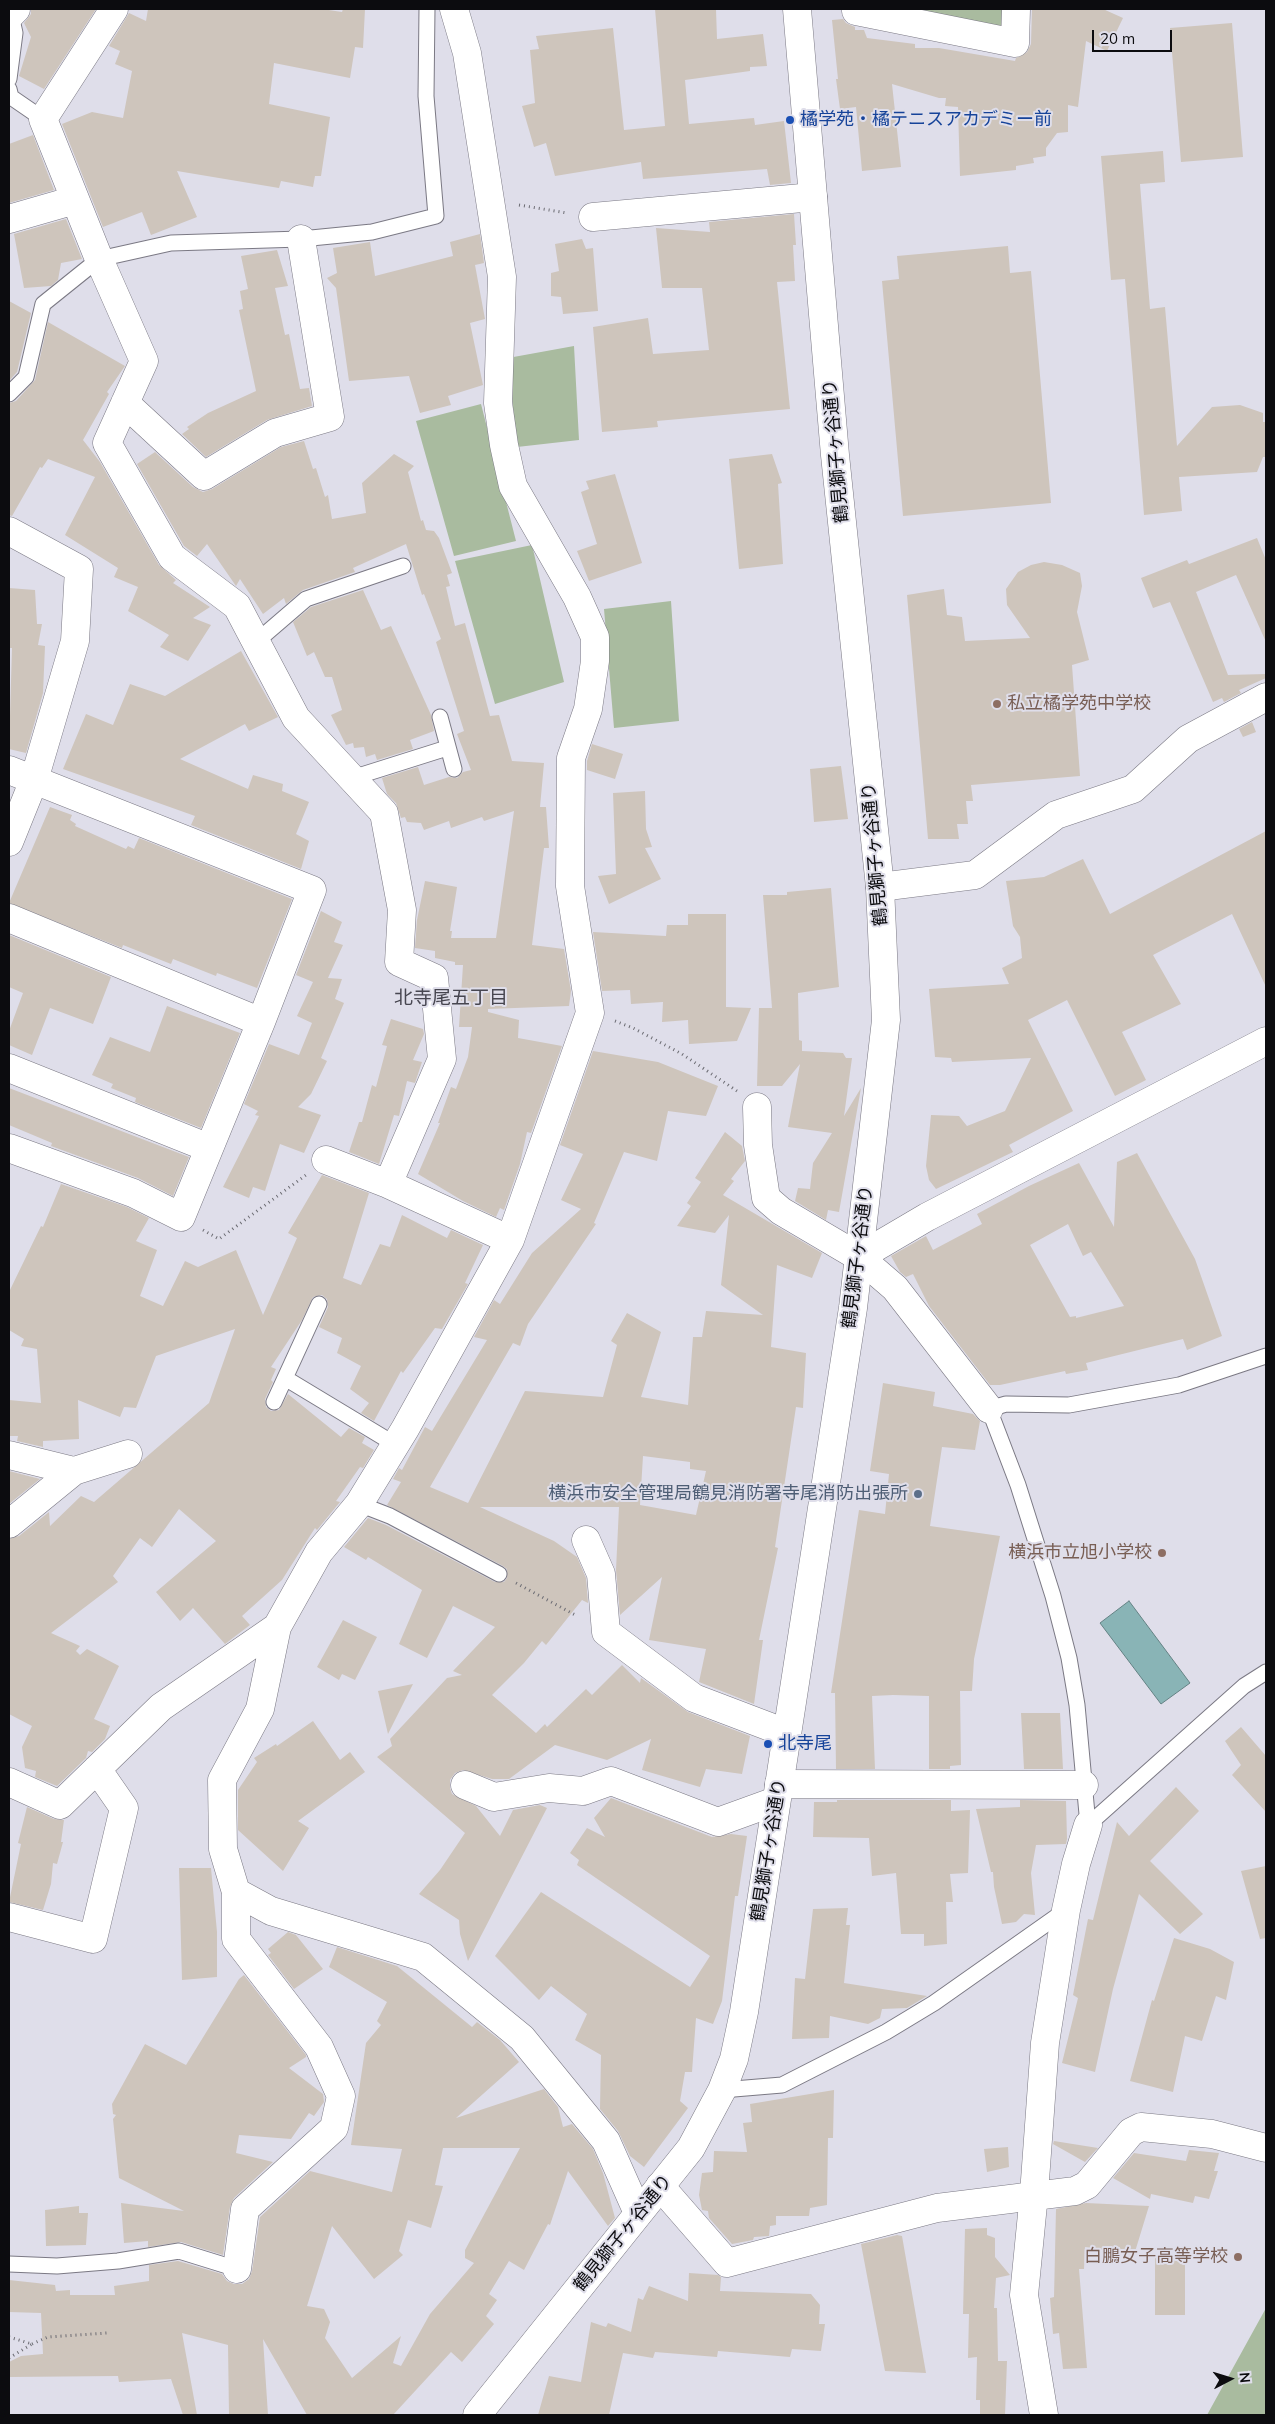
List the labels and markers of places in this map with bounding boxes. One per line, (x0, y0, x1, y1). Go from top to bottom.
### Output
place label: 橘学苑・橘テニスアカデミー前 (800, 109, 1052, 131)
marker: 橘学苑・橘テニスアカデミー前 (784, 114, 796, 126)
place label: 私立橘学苑中学校 (1007, 693, 1151, 715)
marker: 私立橘学苑中学校 (991, 698, 1003, 710)
place label: 横浜市安全管理局鶴見消防署寺尾消防出張所 (548, 1483, 908, 1505)
marker: 横浜市安全管理局鶴見消防署寺尾消防出張所 (912, 1488, 924, 1500)
place label: 横浜市立旭小学校 (1008, 1542, 1152, 1564)
marker: 横浜市立旭小学校 (1156, 1547, 1168, 1559)
place label: 北寺尾 (778, 1733, 832, 1755)
marker: 北寺尾 (762, 1738, 774, 1750)
place label: 白鵬女子高等学校 (1084, 2246, 1228, 2268)
marker: 白鵬女子高等学校 (1232, 2251, 1244, 2263)

